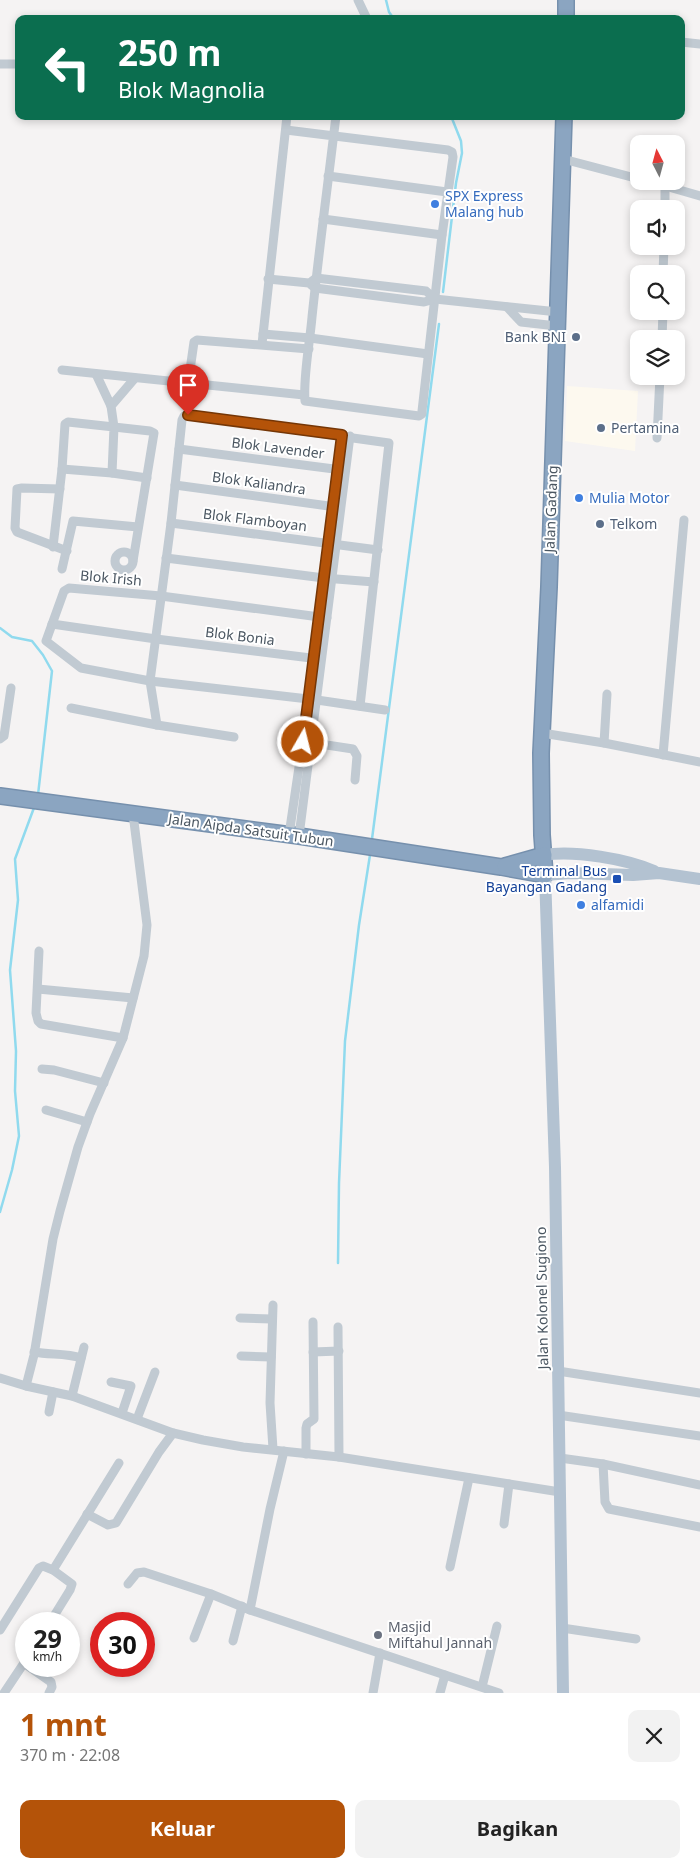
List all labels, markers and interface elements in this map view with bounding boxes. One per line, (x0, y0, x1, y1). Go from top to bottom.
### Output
text: 250 m (118, 29, 221, 76)
icon: left (35, 35, 100, 100)
text: Blok Magnolia (118, 74, 265, 104)
north arrow (630, 135, 685, 190)
map controls (630, 135, 685, 385)
place label: SPX Express Malang hub (445, 186, 524, 221)
marker: SPX Express Malang hub (429, 198, 441, 210)
button: sound (630, 200, 685, 255)
button: search (630, 265, 685, 320)
place label: Bank BNI (505, 327, 566, 346)
button: layers (630, 330, 685, 385)
marker: Bank BNI (570, 331, 582, 343)
pin (167, 364, 209, 415)
icon: arrive (174, 371, 202, 399)
place label: Pertamina (611, 418, 679, 437)
marker: Pertamina (595, 422, 607, 434)
street label: Blok Lavender (231, 432, 326, 463)
street label: Jalan Gadang (539, 465, 562, 555)
street label: Blok Kaliandra (211, 467, 307, 498)
place label: Mulia Motor (589, 488, 670, 507)
marker: Mulia Motor (573, 492, 585, 504)
street label: Blok Flamboyan (202, 504, 308, 535)
place label: Telkom (610, 514, 657, 533)
marker: Telkom (594, 518, 606, 530)
street label: Blok Irish (79, 565, 143, 590)
street label: Blok Bonia (204, 622, 276, 649)
position arrow (276, 715, 328, 767)
street label: Jalan Aipda Satsuit Tubun (165, 808, 335, 851)
place label: Terminal Bus Bayangan Gadang (486, 861, 607, 896)
marker: Terminal Bus Bayangan Gadang (611, 873, 623, 885)
place label: alfamidi (591, 895, 644, 914)
marker: alfamidi (575, 899, 587, 911)
street label: Jalan Kolonel Sugiono (531, 1227, 552, 1371)
speed limit sign: 30 (90, 1612, 155, 1677)
place label: Masjid Miftahul Jannah (388, 1617, 492, 1652)
text: 29 (33, 1621, 62, 1655)
marker: Masjid Miftahul Jannah (372, 1629, 384, 1641)
text: km/h (33, 1648, 62, 1665)
text: 1 mnt (20, 1704, 107, 1745)
button: close (628, 1710, 680, 1762)
text: 370 m · 22:08 (20, 1744, 120, 1766)
button: Keluar (20, 1800, 345, 1858)
button: Bagikan (355, 1800, 680, 1858)

